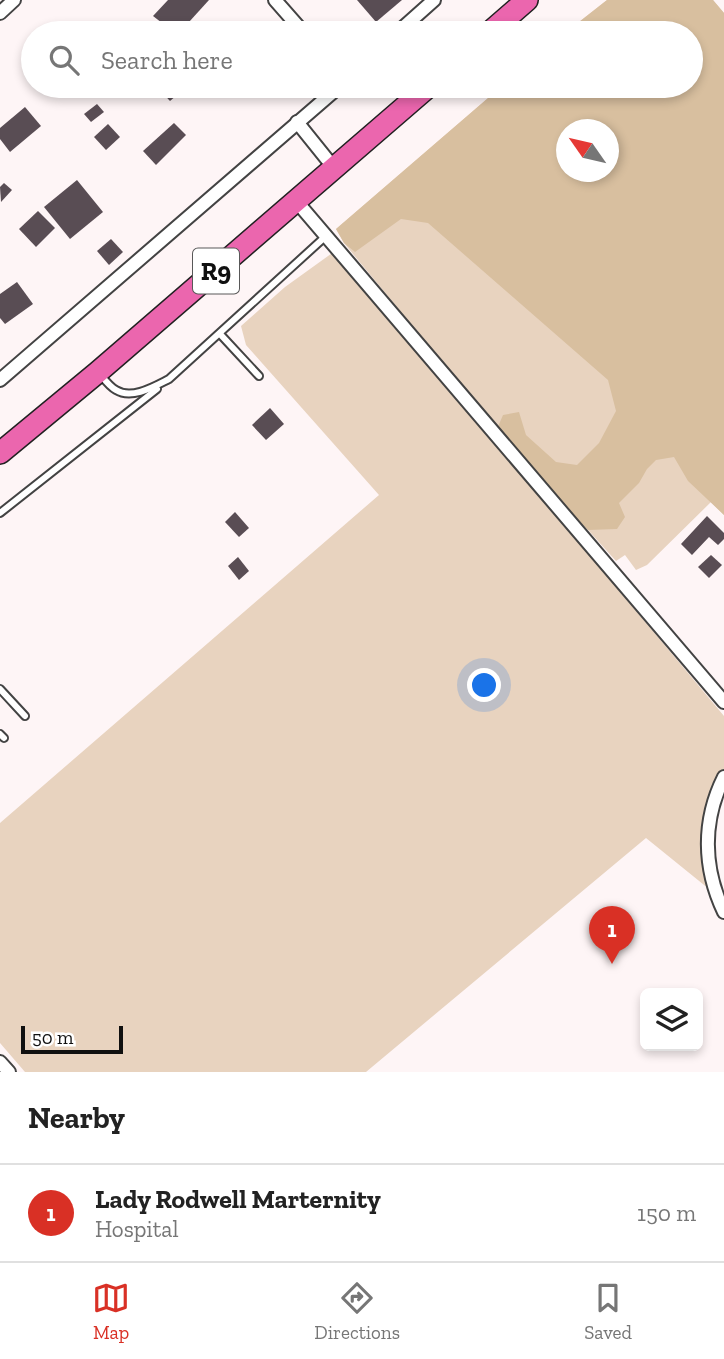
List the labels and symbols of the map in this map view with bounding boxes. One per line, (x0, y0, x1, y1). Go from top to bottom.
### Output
north arrow (556, 119, 619, 182)
road number: R9 (193, 248, 239, 294)
your location (467, 668, 501, 702)
pin: 1 (589, 906, 635, 964)
scale bar (21, 1023, 122, 1055)

